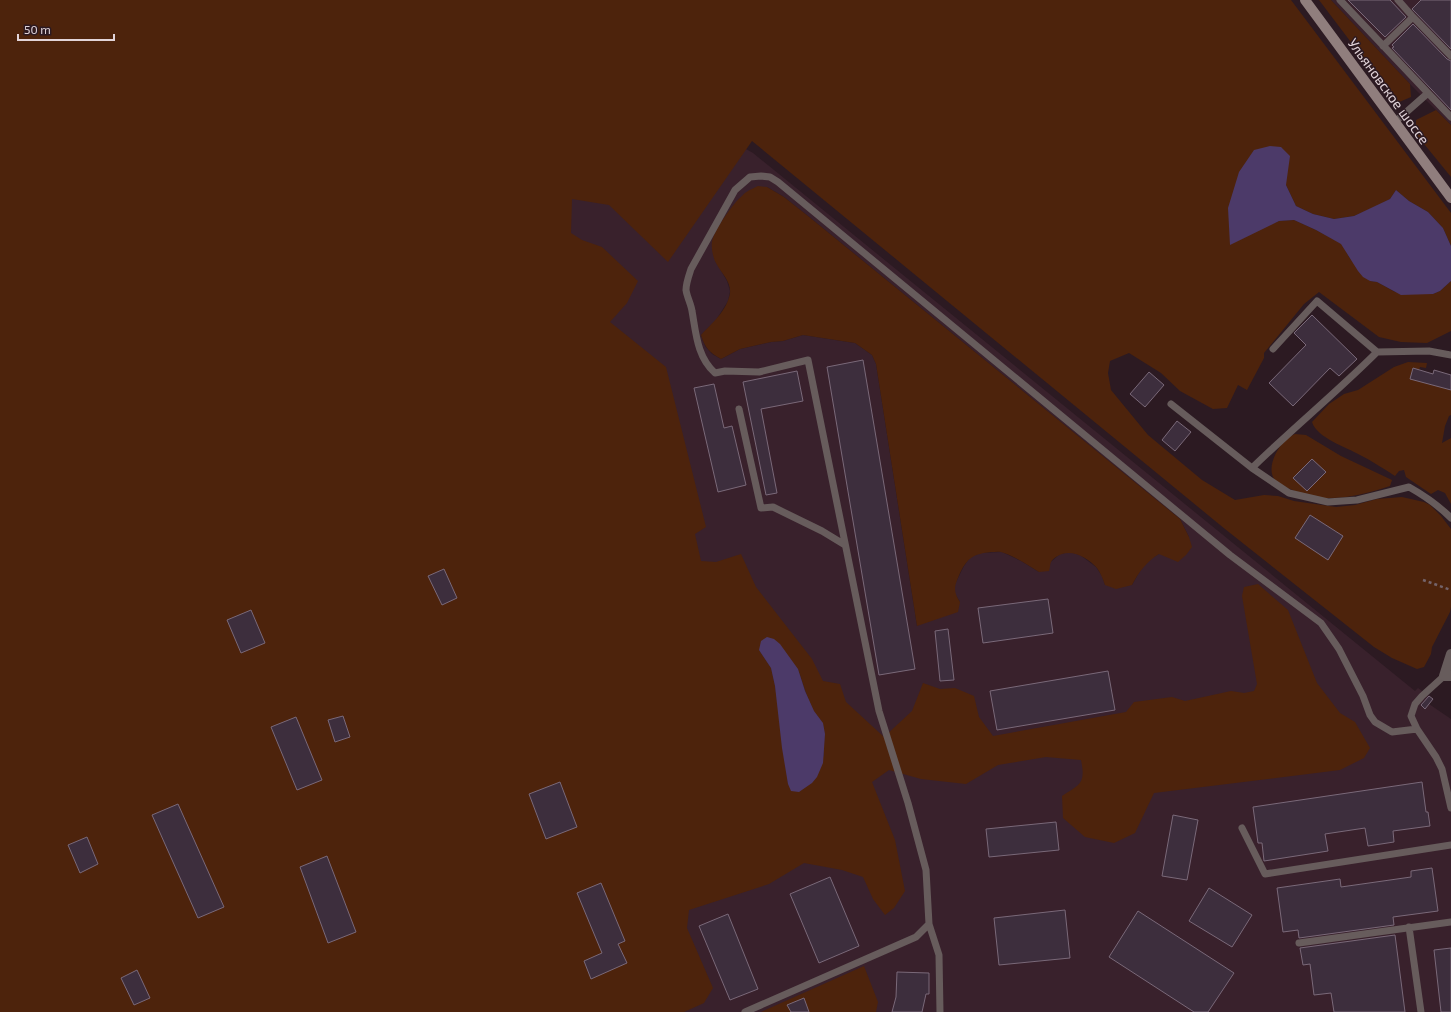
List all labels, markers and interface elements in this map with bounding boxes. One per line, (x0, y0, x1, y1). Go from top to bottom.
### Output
scale bar (18, 16, 114, 42)
text: 50 m (24, 22, 51, 36)
street label: Ульяновское шоссе (1345, 35, 1433, 147)

